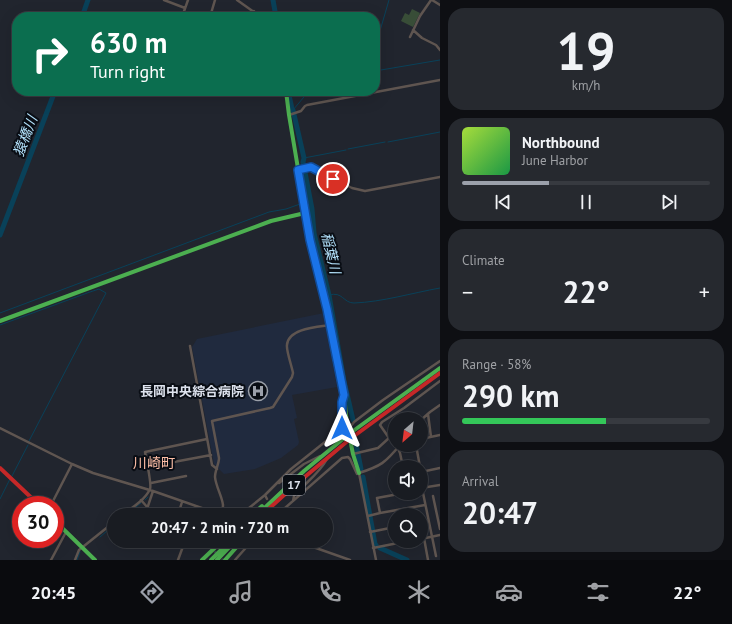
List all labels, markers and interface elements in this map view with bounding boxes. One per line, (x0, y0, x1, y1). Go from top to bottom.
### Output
text: 19 (557, 17, 615, 84)
text: 630 m (90, 24, 167, 61)
icon: right (24, 28, 76, 80)
text: Turn right (90, 60, 165, 83)
text: km/h (572, 77, 600, 94)
water label: 猿橋川 (9, 111, 42, 159)
text: Northbound (522, 133, 599, 152)
text: June Harbor (522, 152, 588, 169)
pin (316, 162, 350, 196)
icon: arrive (322, 168, 344, 190)
icon: previous (492, 191, 514, 213)
icon: pause (575, 191, 597, 213)
icon: next (658, 191, 680, 213)
water label: 稲葉川 (318, 231, 345, 277)
text: Climate (462, 252, 505, 269)
text: 22° (562, 272, 610, 311)
text: − (462, 278, 473, 306)
text: + (699, 278, 710, 306)
text: Range · 58% (462, 356, 531, 373)
text: 290 km (462, 376, 560, 415)
hospital icon: 長岡中央綜合病院 (247, 380, 269, 402)
place label: 長岡中央綜合病院 (140, 383, 244, 400)
position arrow (321, 407, 363, 449)
north arrow (388, 412, 428, 452)
map controls (388, 412, 428, 548)
district label: 川崎町 (133, 454, 175, 472)
button: sound (388, 460, 428, 500)
text: Arrival (462, 473, 498, 490)
road number: 17 (283, 475, 305, 495)
text: 20:47 (462, 493, 538, 532)
speed limit sign: 30 (12, 496, 64, 548)
button: search (388, 508, 428, 548)
text: 20:47 · 2 min · 720 m (151, 518, 289, 537)
icon: directions (138, 578, 166, 606)
icon: music (227, 578, 255, 606)
icon: phone (316, 578, 344, 606)
icon: climate (405, 578, 433, 606)
icon: car (495, 578, 523, 606)
icon: filters (584, 578, 612, 606)
text: 20:45 (31, 581, 76, 604)
text: 22° (673, 581, 701, 604)

